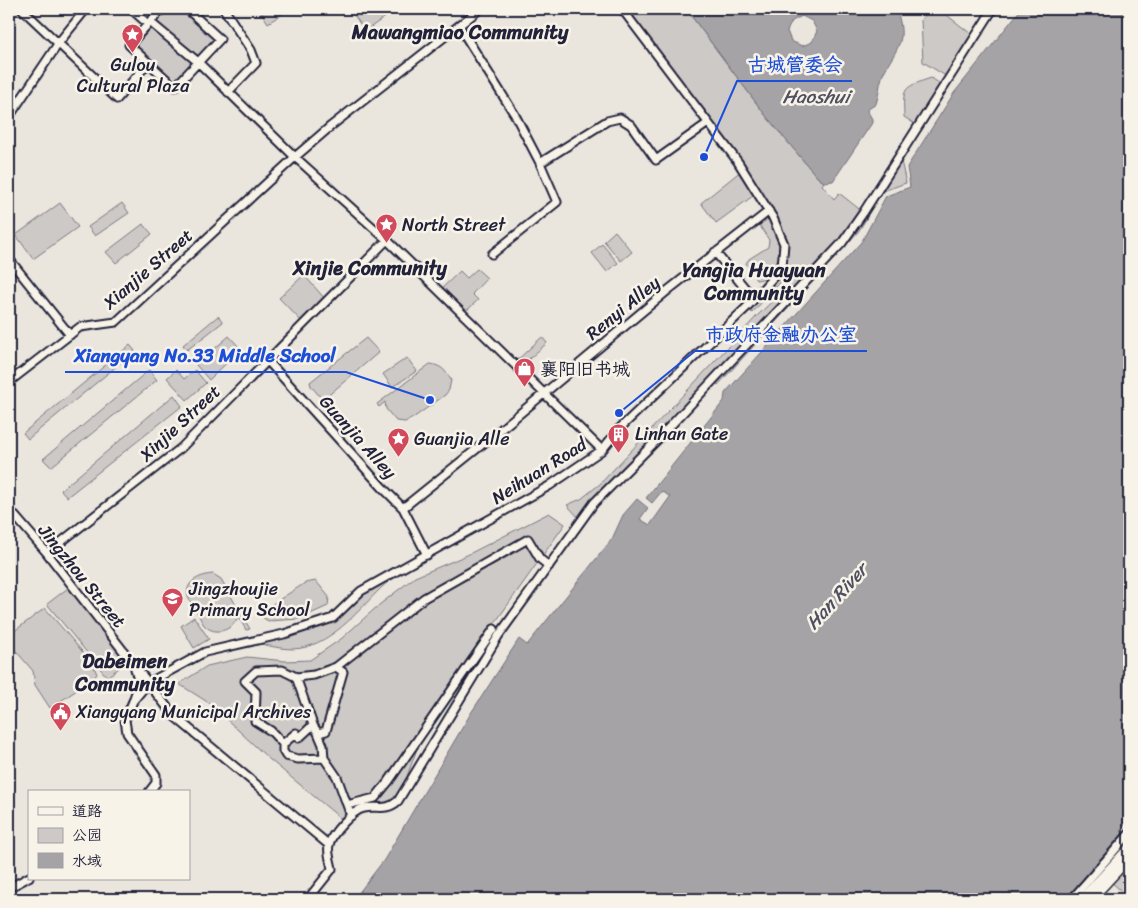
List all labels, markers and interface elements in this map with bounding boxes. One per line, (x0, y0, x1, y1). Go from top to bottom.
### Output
district label: Mawangmiao Community (351, 15, 569, 50)
place icon: Gulou Cultural Plaza (121, 23, 145, 54)
callout: 古城管委会 (737, 47, 852, 81)
text: 古城管委会 (747, 48, 843, 81)
place label: Gulou Cultural Plaza (77, 49, 190, 102)
water label: Haoshui (783, 80, 853, 113)
place label: North Street (402, 209, 506, 241)
place icon: North Street (374, 213, 398, 244)
street label: Xianjie Street (95, 220, 200, 318)
district label: Xinjie Community (292, 251, 448, 286)
district label: Yangjia Huayuan Community (682, 253, 826, 311)
street label: Renyi Alley (578, 267, 668, 348)
callout: 市政府金融办公室 (695, 317, 867, 351)
text: 市政府金融办公室 (705, 318, 857, 351)
callout: Xiangyang No.33 Middle School (65, 338, 346, 372)
text: Xiangyang No.33 Middle School (73, 339, 336, 372)
place label: 襄阳旧书城 (540, 353, 630, 385)
shop icon: 襄阳旧书城 (512, 357, 536, 388)
street label: Xinjie Street (131, 376, 228, 470)
street label: Guanjia Alley (311, 387, 405, 487)
place label: Linhan Gate (635, 418, 728, 450)
building icon: Linhan Gate (607, 422, 631, 453)
place label: Guanjia Alle (414, 423, 509, 455)
place icon: Guanjia Alle (386, 427, 410, 458)
street label: Neihuan Road (485, 428, 594, 513)
street label: Jingzhou Street (29, 516, 134, 635)
water label: Han River (797, 553, 878, 637)
place label: Jingzhoujie Primary School (188, 573, 311, 626)
school or university icon: Jingzhoujie Primary School (161, 587, 185, 618)
district label: Dabeimen Community (74, 644, 175, 702)
place label: Xiangyang Municipal Archives (75, 696, 312, 728)
public building icon: Xiangyang Municipal Archives (48, 700, 72, 731)
legend (28, 790, 190, 880)
text: 道路 (72, 798, 102, 824)
text: 公园 (72, 822, 102, 848)
text: 水域 (72, 848, 102, 874)

